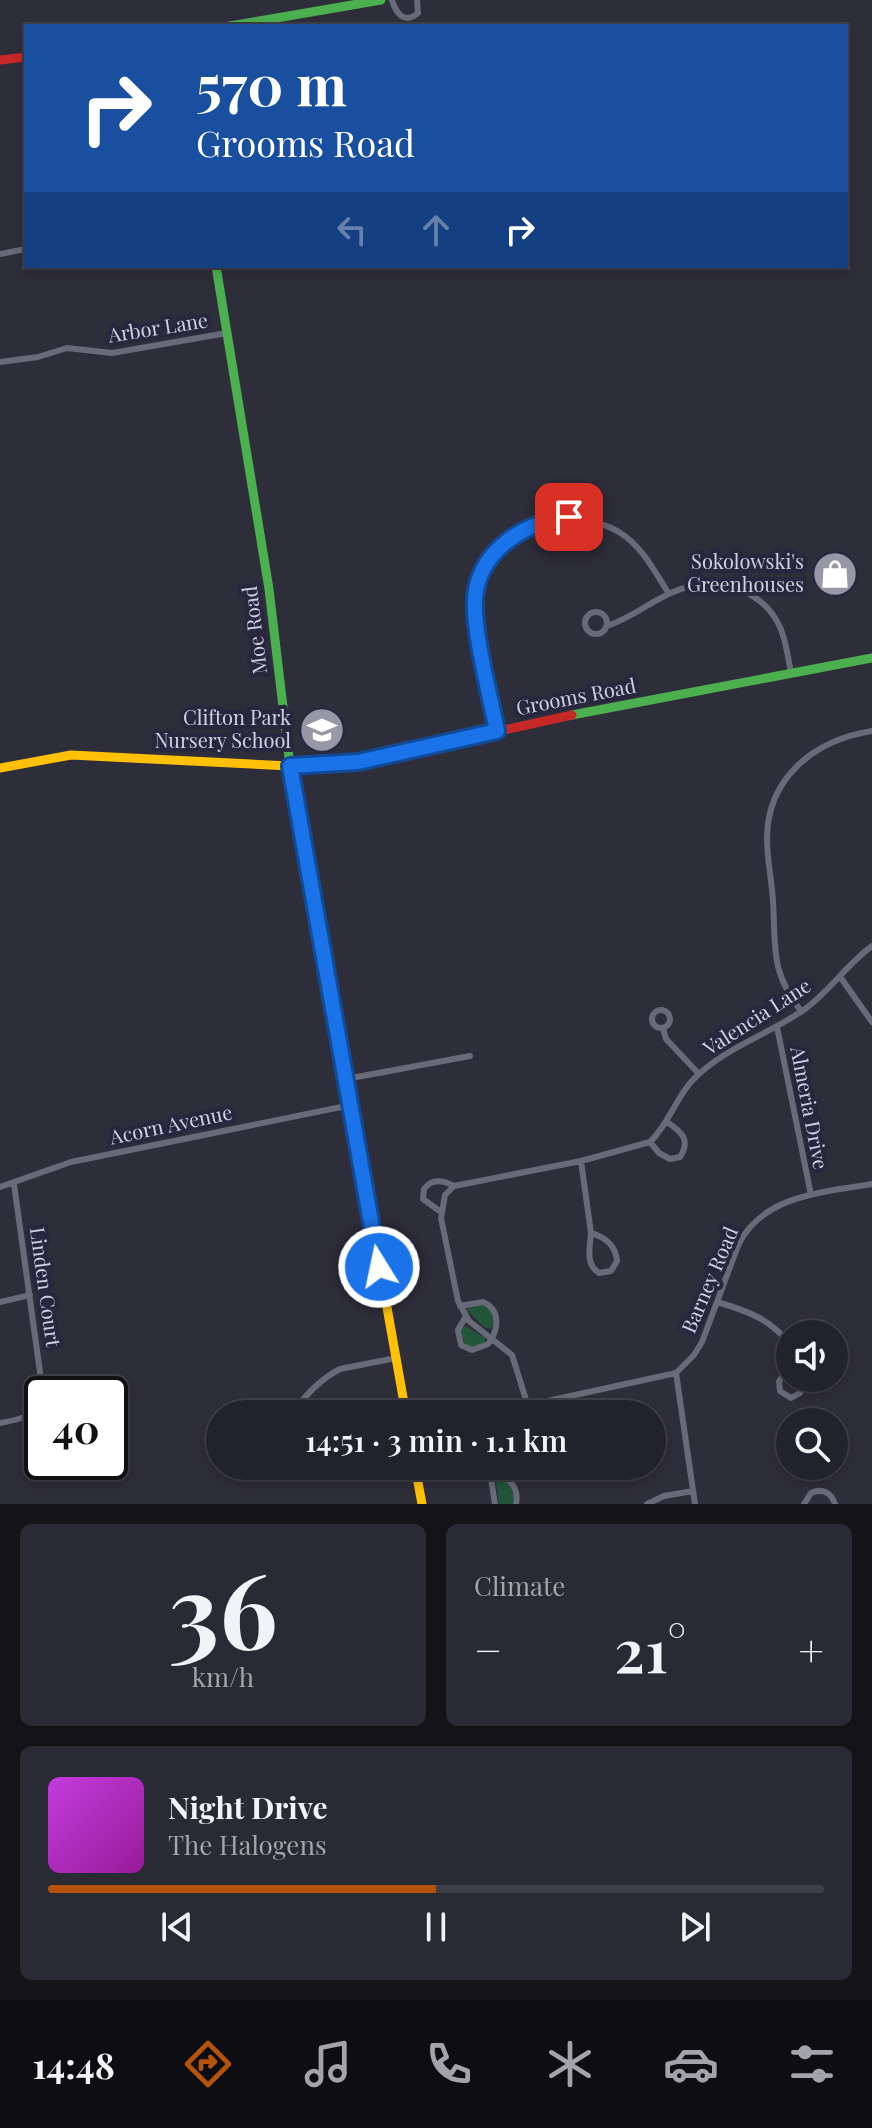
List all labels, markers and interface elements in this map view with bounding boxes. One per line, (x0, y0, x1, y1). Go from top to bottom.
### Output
text: 570 m (196, 46, 347, 121)
icon: right (64, 56, 168, 160)
text: Grooms Road (196, 118, 415, 166)
icon: left (330, 208, 374, 252)
icon: ahead (414, 208, 458, 252)
icon: right (498, 208, 542, 252)
street label: Arbor Lane (105, 305, 210, 348)
pin (535, 483, 603, 551)
icon: arrive (547, 495, 591, 539)
place label: Sokolowski's Greenhouses (687, 547, 804, 597)
shop icon: Sokolowski's Greenhouses (811, 550, 859, 598)
street label: Moe Road (235, 584, 272, 676)
street label: Grooms Road (513, 671, 638, 720)
place label: Clifton Park Nursery School (154, 703, 291, 753)
school or university icon: Clifton Park Nursery School (298, 706, 346, 754)
street label: Valencia Lane (696, 971, 815, 1061)
street label: Almeria Drive (785, 1043, 836, 1171)
street label: Acorn Avenue (106, 1097, 234, 1150)
street label: Barney Road (674, 1222, 743, 1337)
street label: Linden Court (25, 1225, 68, 1349)
position arrow (337, 1225, 421, 1309)
map controls (776, 1320, 848, 1480)
button: sound (776, 1320, 848, 1392)
speed limit sign: 40 (24, 1376, 128, 1480)
button: search (776, 1408, 848, 1480)
text: 14:51 · 3 min · 1.1 km (305, 1420, 567, 1460)
text: 36 (168, 1537, 278, 1676)
text: Climate (474, 1568, 565, 1603)
text: 21° (614, 1608, 686, 1688)
text: − (474, 1619, 502, 1678)
text: + (798, 1619, 824, 1678)
text: km/h (192, 1659, 254, 1694)
text: Night Drive (168, 1787, 328, 1827)
text: The Halogens (168, 1827, 327, 1862)
icon: previous (155, 1905, 199, 1949)
icon: pause (414, 1905, 458, 1949)
icon: next (673, 1905, 717, 1949)
icon: directions (180, 2036, 236, 2092)
icon: music (300, 2036, 356, 2092)
icon: phone (421, 2036, 477, 2092)
icon: climate (542, 2036, 598, 2092)
icon: car (663, 2036, 719, 2092)
icon: filters (784, 2036, 840, 2092)
text: 14:48 (32, 2040, 115, 2088)

